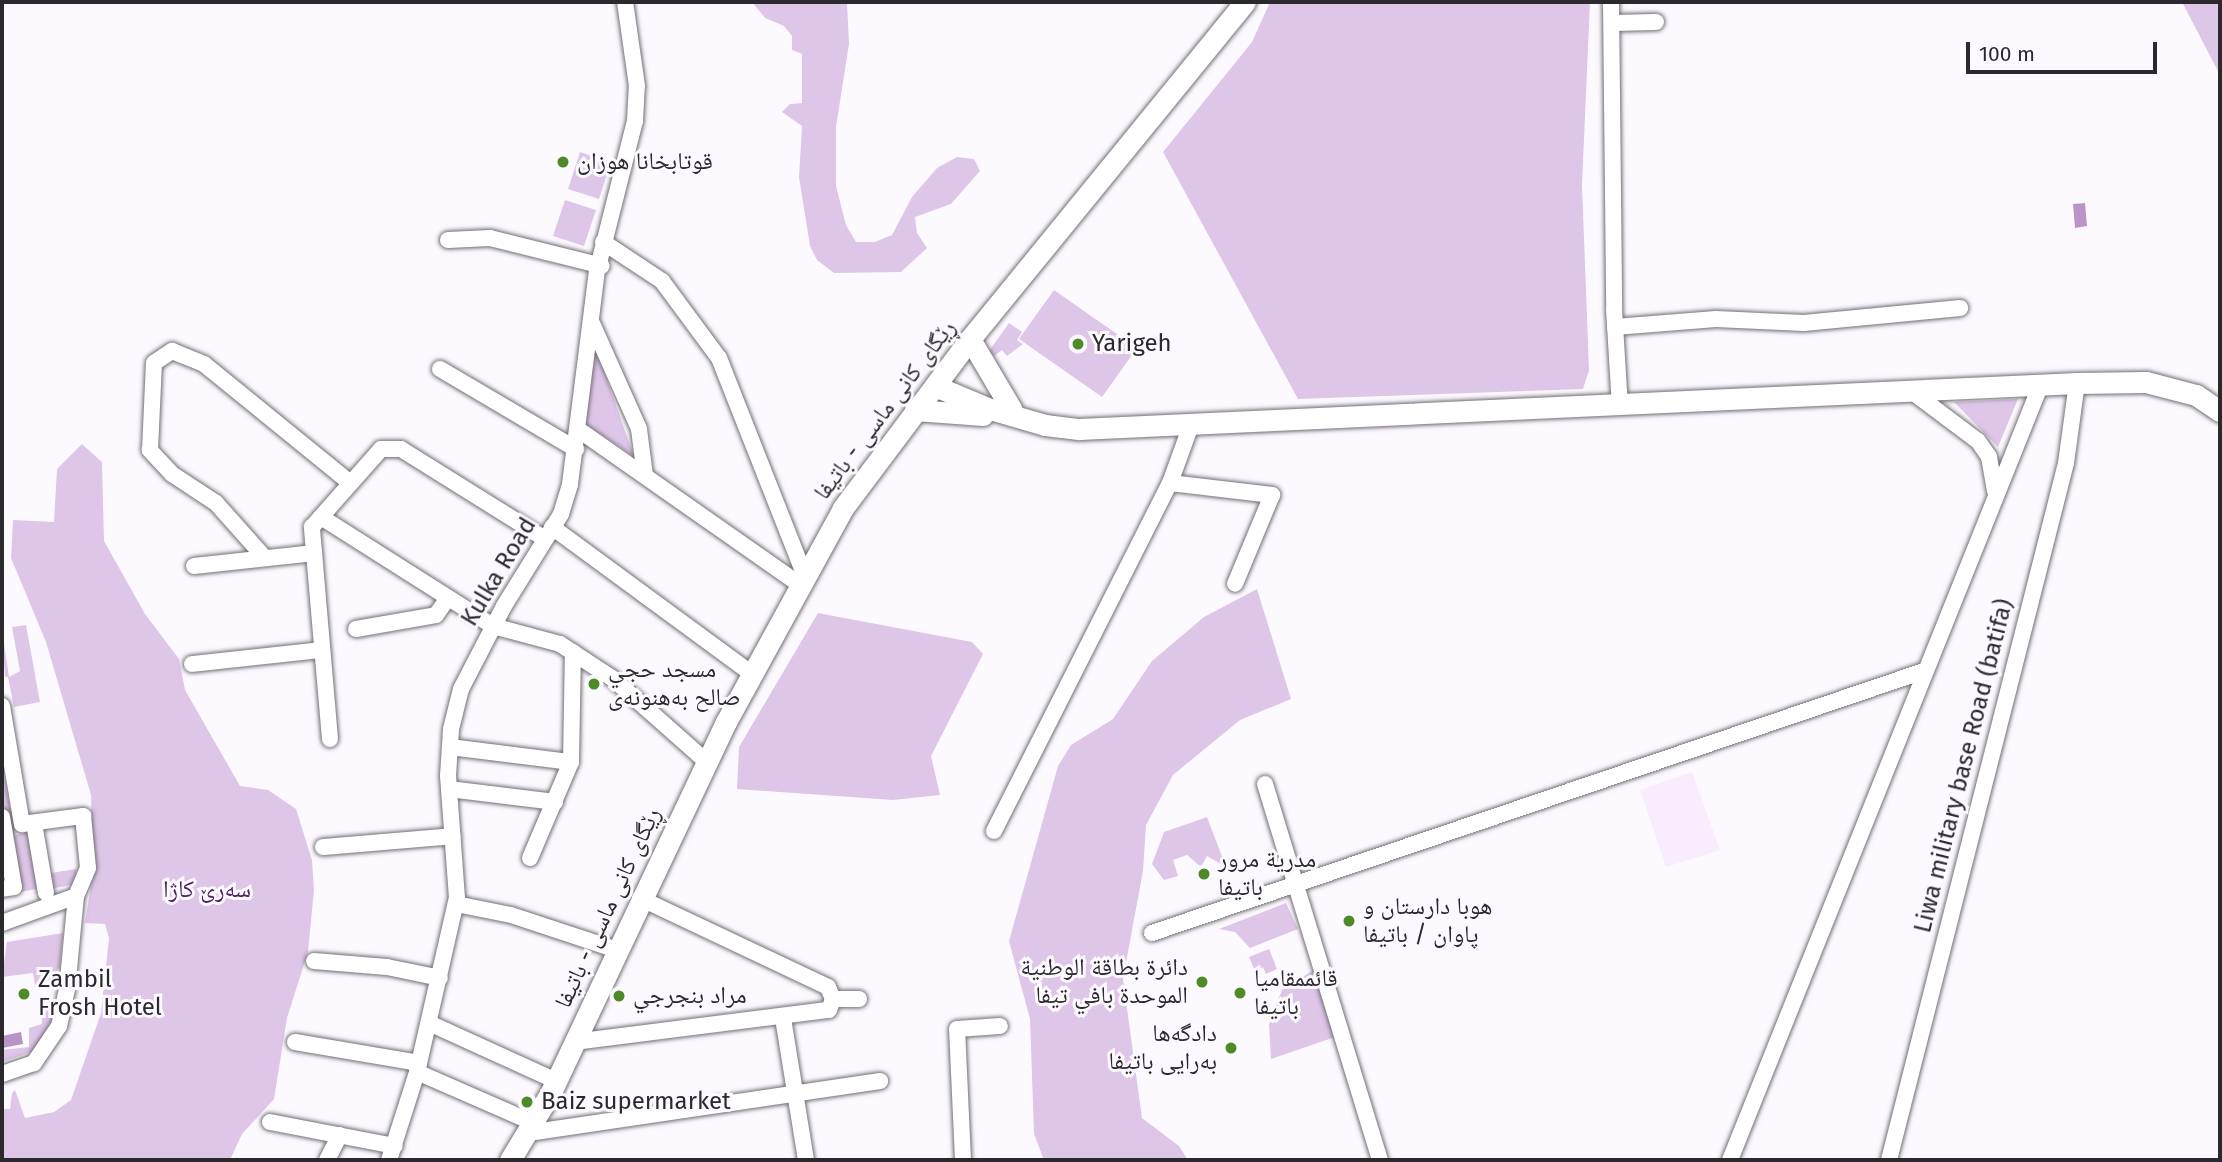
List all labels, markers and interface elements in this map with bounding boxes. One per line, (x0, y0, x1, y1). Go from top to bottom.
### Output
scale bar (1970, 28, 2161, 72)
text: 100 m (1979, 41, 2035, 67)
place label: قوتابخانا هوزان (577, 148, 713, 176)
marker: قوتابخانا هوزان (555, 154, 571, 170)
street label: ڕێگای کانی ماسی - باتيفا (808, 314, 962, 506)
place label: Yarigeh (1092, 330, 1172, 358)
marker: Yarigeh (1070, 336, 1086, 352)
street label: Kulka Road (455, 512, 543, 632)
street label: Liwa military base Road (batifa) (1909, 596, 2019, 936)
place label: مسجد حجي صالح بەھنونەی (608, 656, 741, 712)
marker: مسجد حجي صالح بەھنونەی (586, 676, 602, 692)
street label: ڕێگای کانی ماسی - باتيفا (549, 803, 667, 1013)
place label: مدرية مرور باتيفا (1218, 846, 1316, 902)
marker: مدرية مرور باتيفا (1196, 866, 1212, 882)
park label: سەرێ کاژا (163, 876, 251, 904)
place label: هوبا دارستان و پاوان / باتيفا (1363, 893, 1493, 949)
marker: هوبا دارستان و پاوان / باتيفا (1341, 913, 1357, 929)
place label: دائرة بطاقة الوطنية الموحدة بافي تيفا (1020, 954, 1188, 1010)
place label: قائممقاميا باتيفا (1254, 965, 1338, 1021)
place label: Zambil Frosh Hotel (38, 966, 162, 1022)
marker: دائرة بطاقة الوطنية الموحدة بافي تيفا (1194, 974, 1210, 990)
place label: مراد بنجرجي (633, 982, 747, 1010)
marker: قائممقاميا باتيفا (1232, 985, 1248, 1001)
marker: Zambil Frosh Hotel (16, 986, 32, 1002)
marker: مراد بنجرجي (611, 988, 627, 1004)
place label: دادگه‌ها به‌رايى باتيفا (1109, 1020, 1217, 1076)
marker: دادگه‌ها به‌رايى باتيفا (1223, 1040, 1239, 1056)
place label: Baiz supermarket (541, 1088, 731, 1116)
marker: Baiz supermarket (519, 1094, 535, 1110)

